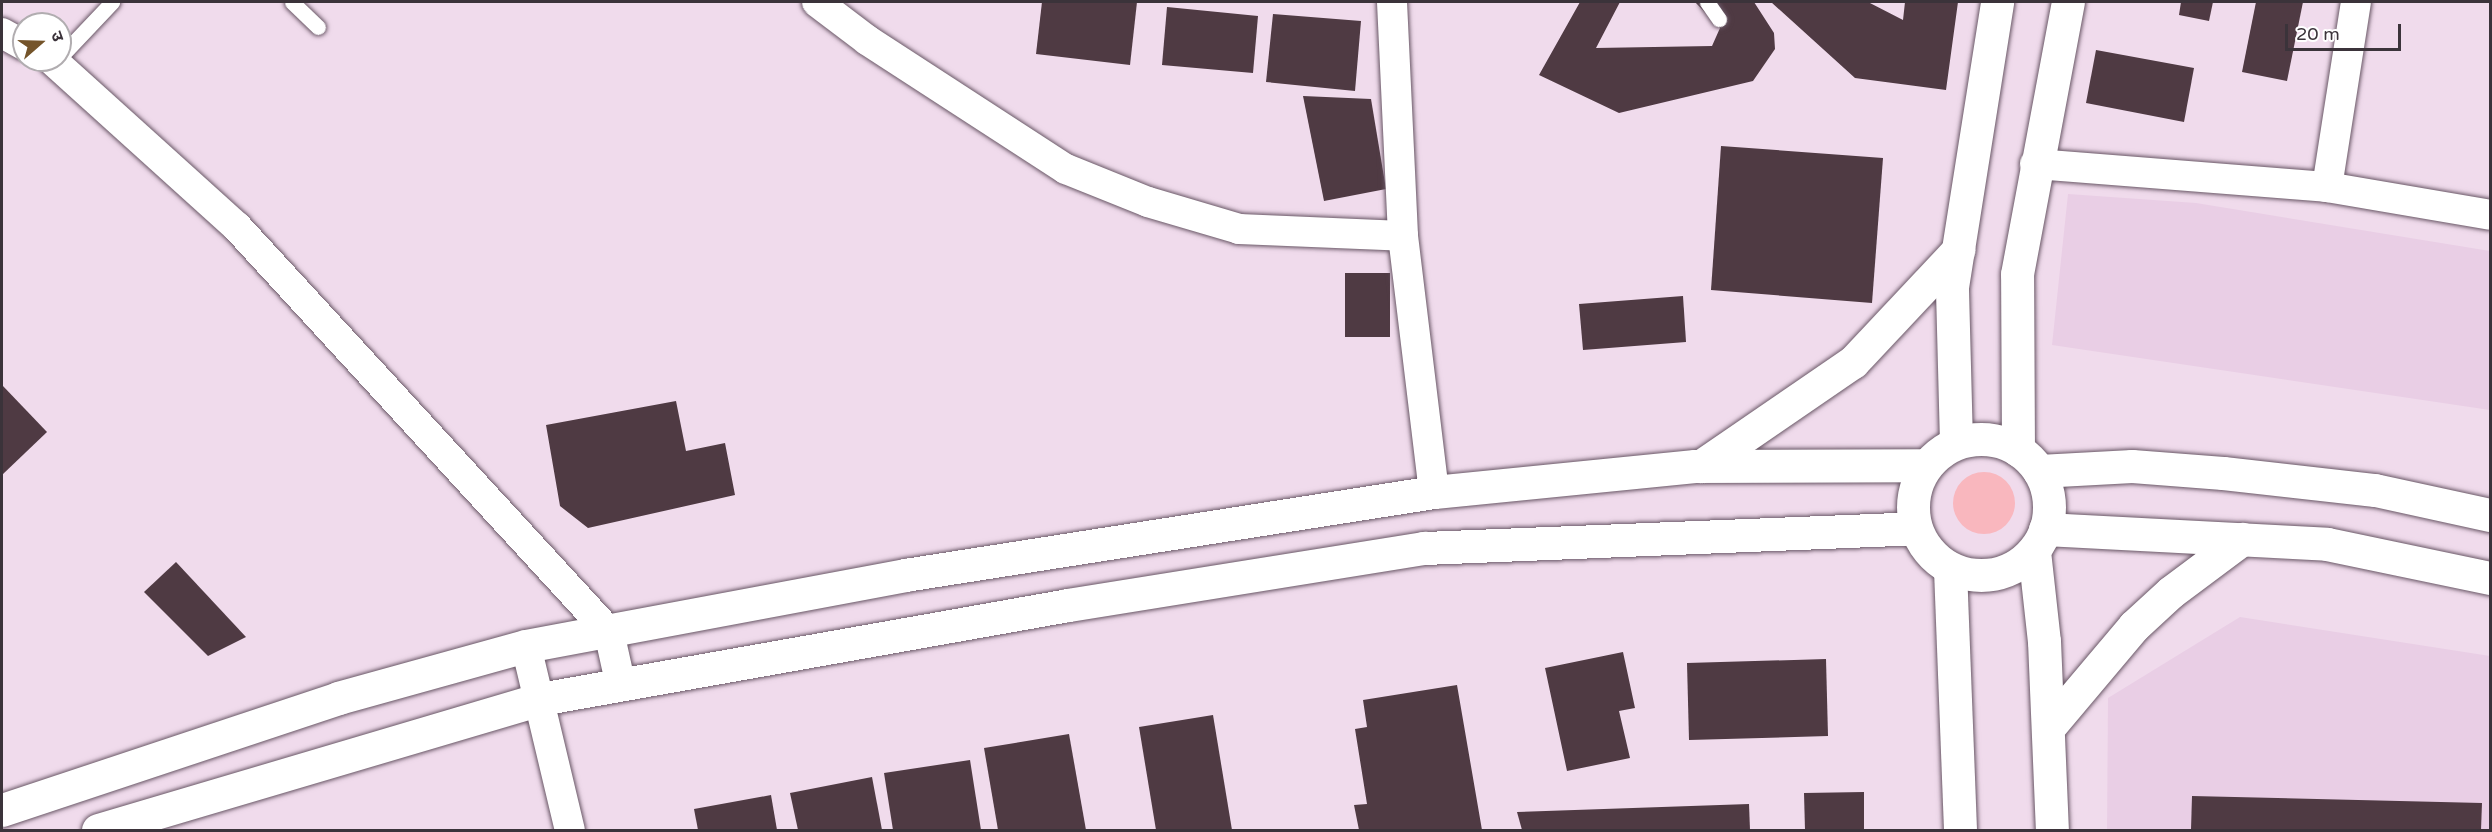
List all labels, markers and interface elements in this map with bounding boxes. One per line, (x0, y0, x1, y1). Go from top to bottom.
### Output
north arrow (12, 12, 72, 72)
scale bar (2288, 12, 2404, 50)
text: 20 m (2296, 23, 2340, 45)
text: उ (46, 29, 68, 44)

